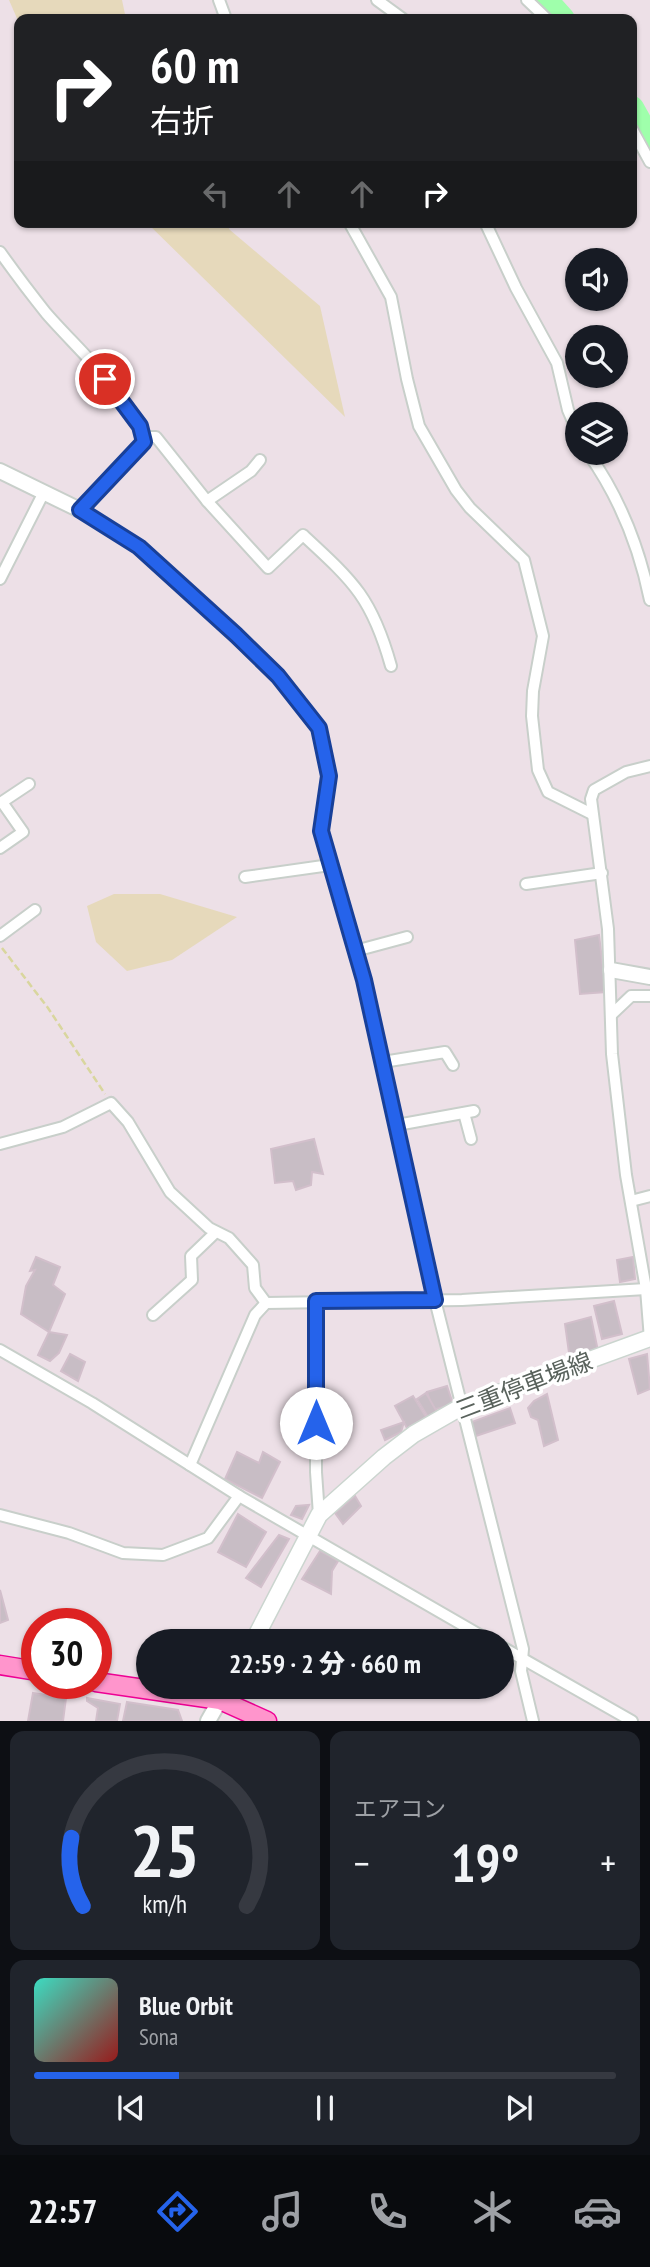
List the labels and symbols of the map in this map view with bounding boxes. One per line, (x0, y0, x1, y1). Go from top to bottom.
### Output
pin (75, 349, 135, 409)
street label: 三重停車場線 (451, 1345, 597, 1426)
position arrow (279, 1386, 353, 1460)
speed limit sign: 30 (21, 1608, 112, 1699)

